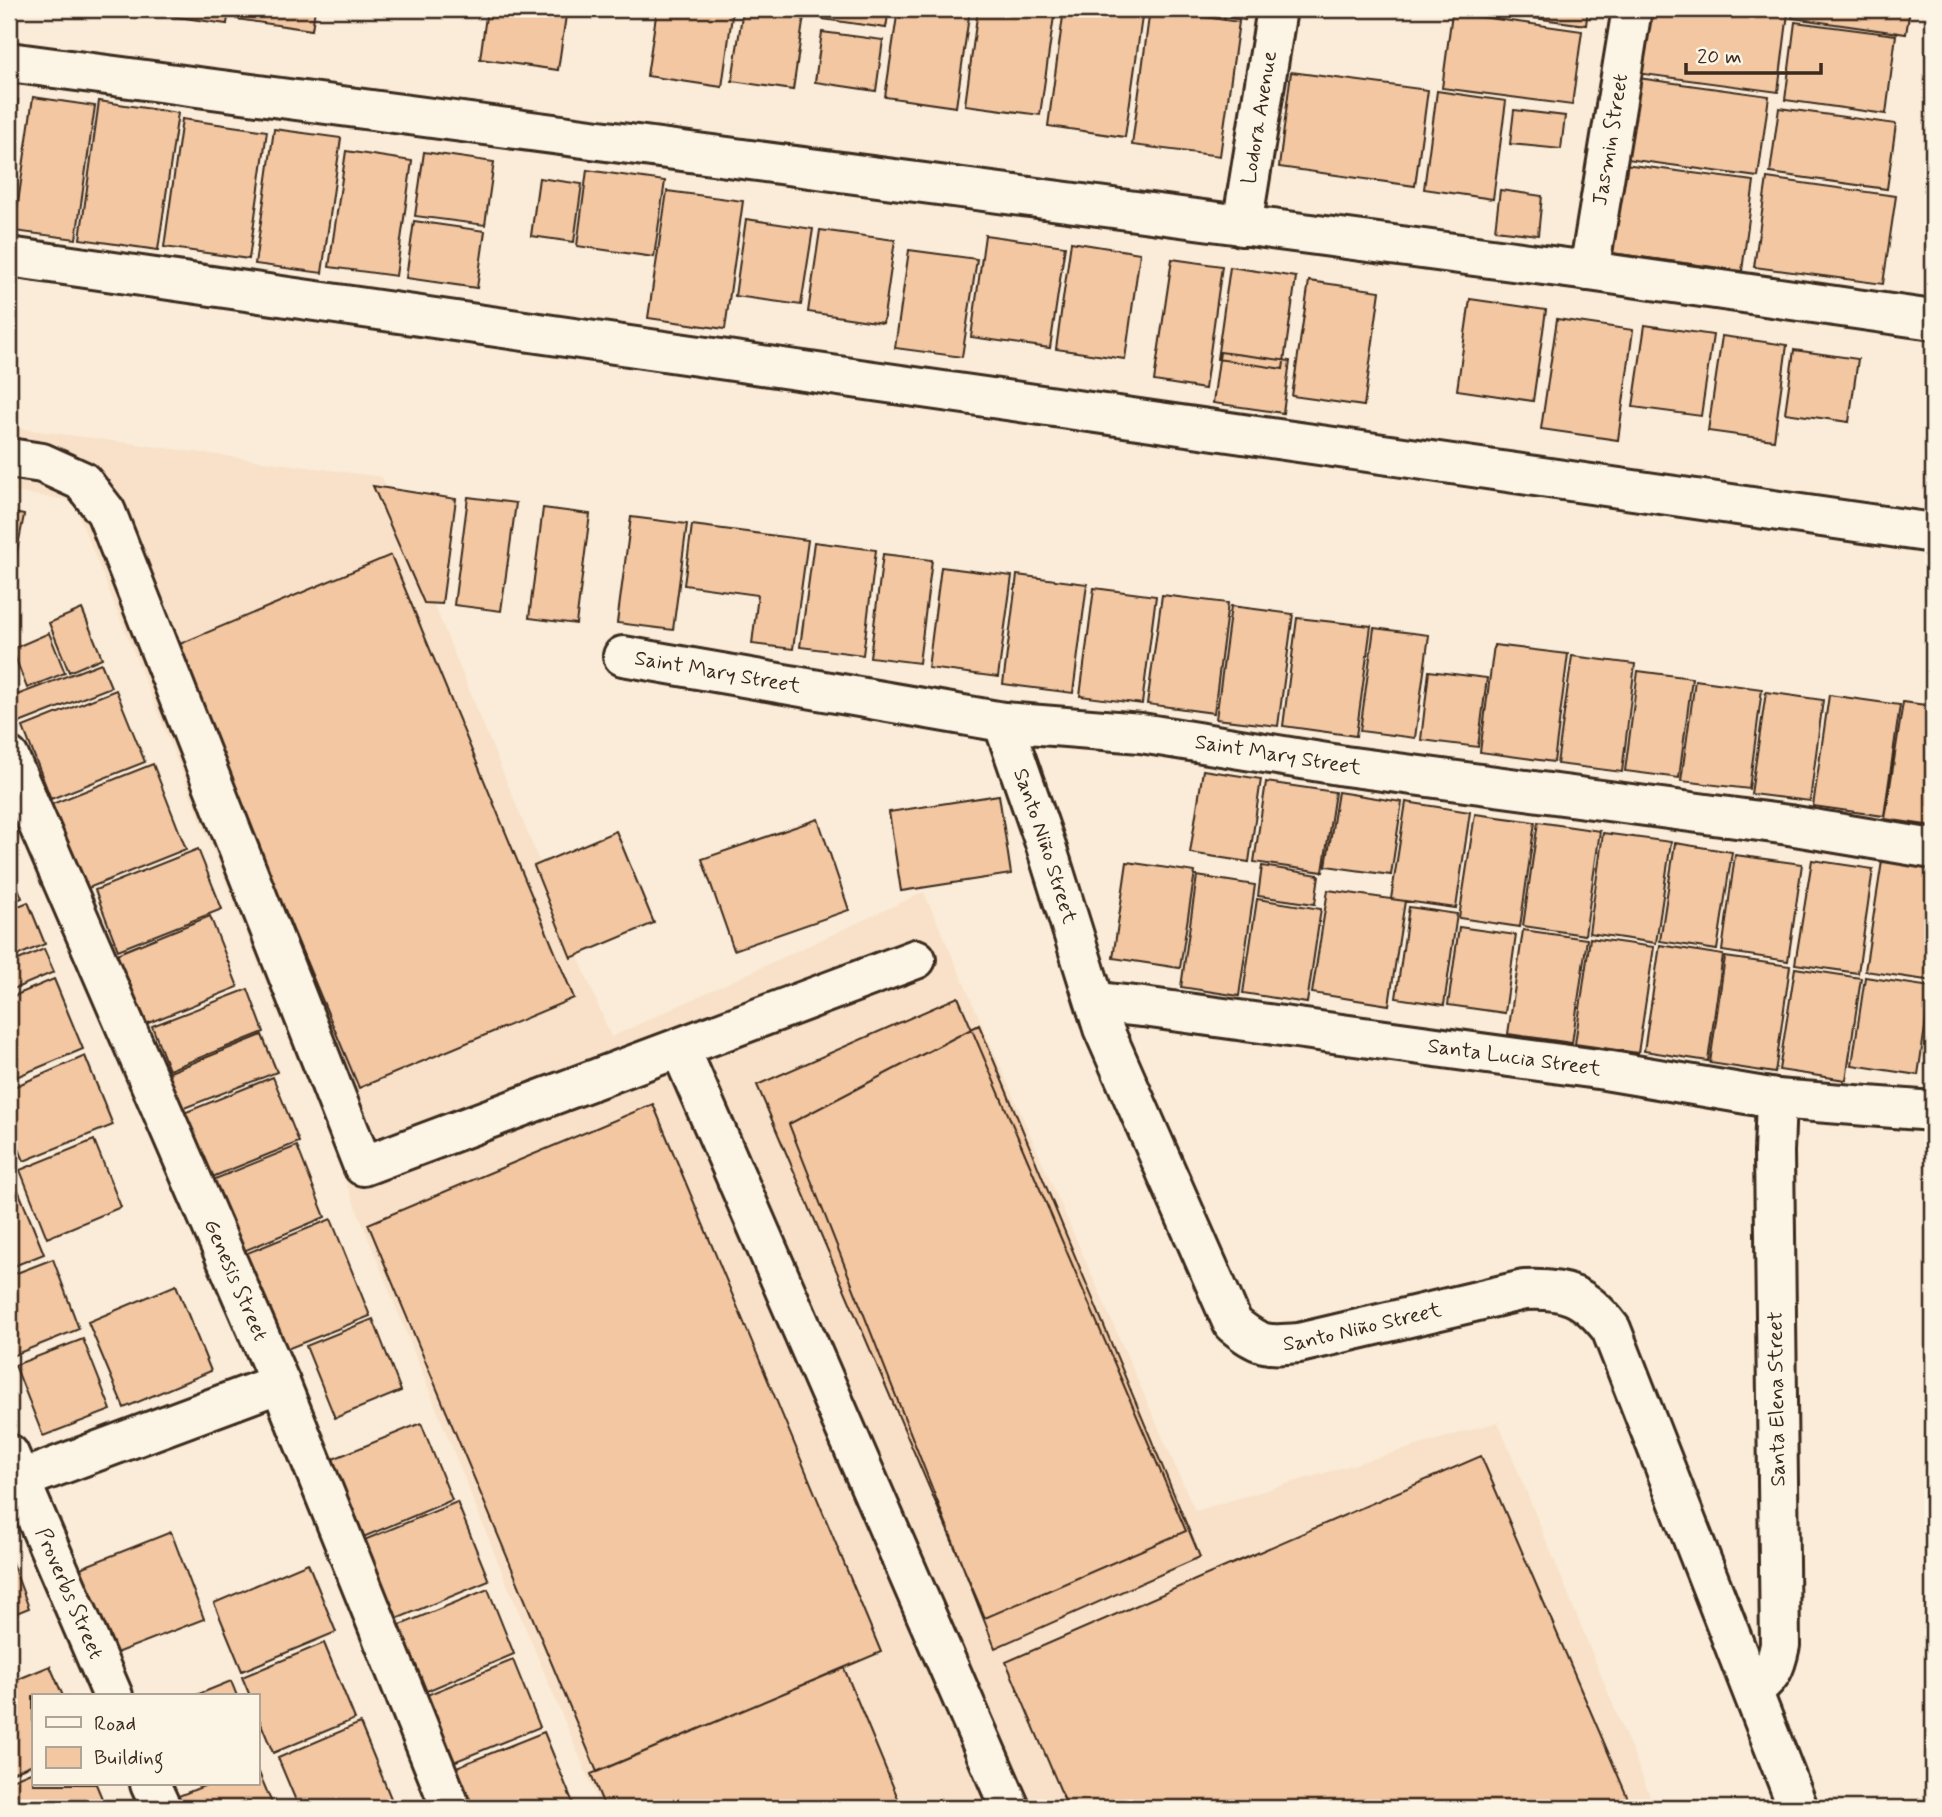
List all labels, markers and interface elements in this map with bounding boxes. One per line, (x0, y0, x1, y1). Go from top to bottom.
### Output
scale bar (1686, 32, 1821, 76)
text: 20 m (1697, 43, 1742, 71)
street label: Lodora Avenue (1235, 49, 1284, 186)
street label: Jasmin Street (1586, 72, 1635, 208)
street label: Saint Mary Street (632, 644, 803, 701)
street label: Saint Mary Street (1193, 728, 1364, 782)
street label: Santo Niño Street (1006, 765, 1084, 928)
street label: Santa Lucia Street (1426, 1032, 1603, 1083)
street label: Genesis Street (197, 1215, 274, 1345)
street label: Santo Niño Street (1282, 1296, 1445, 1358)
street label: Santa Elena Street (1761, 1311, 1793, 1487)
street label: Proverbs Street (28, 1524, 110, 1664)
legend (32, 1694, 259, 1786)
text: Road (94, 1710, 136, 1738)
text: Building (94, 1744, 164, 1774)

